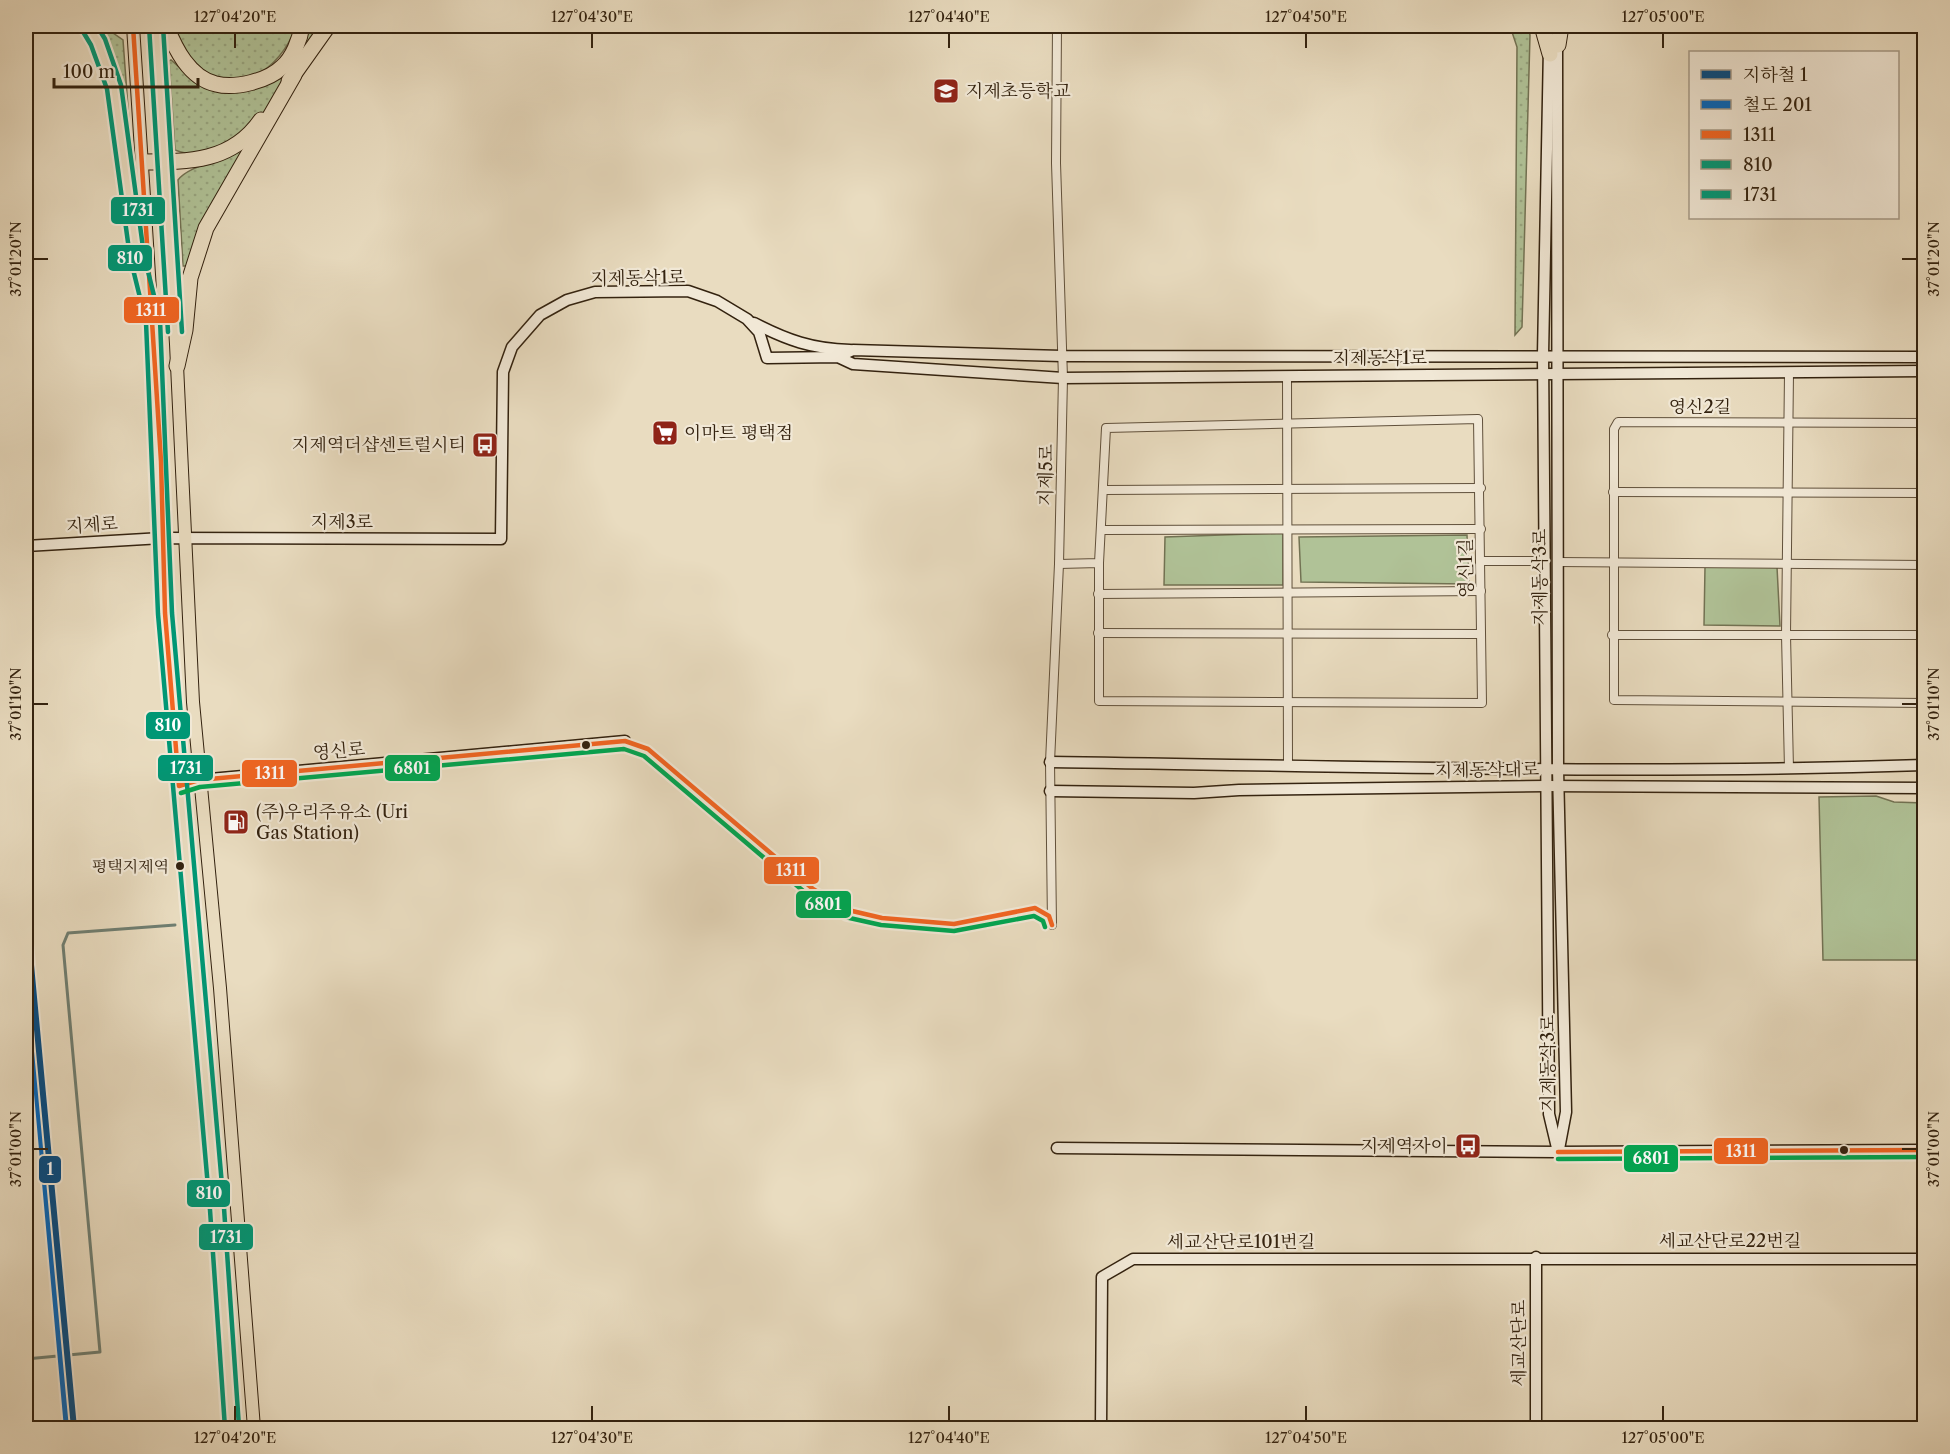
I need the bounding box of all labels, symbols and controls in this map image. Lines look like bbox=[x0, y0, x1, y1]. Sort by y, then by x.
text: 127°04'20"E bbox=[194, 7, 276, 26]
text: 127°04'30"E bbox=[551, 7, 633, 26]
text: 127°04'40"E bbox=[908, 7, 990, 26]
text: 127°04'50"E bbox=[1265, 7, 1347, 26]
text: 127°05'00"E bbox=[1621, 7, 1705, 26]
scale bar bbox=[54, 51, 198, 89]
legend bbox=[1689, 51, 1899, 219]
text: 100 m bbox=[63, 61, 115, 83]
text: 지하철 1 bbox=[1743, 64, 1808, 86]
school or university icon: 지제초등학교 bbox=[931, 76, 961, 106]
place label: 지제초등학교 bbox=[966, 80, 1071, 102]
text: 철도 201 bbox=[1743, 94, 1812, 116]
text: 1311 bbox=[1743, 124, 1776, 146]
text: 810 bbox=[1743, 154, 1773, 176]
text: 1731 bbox=[1743, 184, 1777, 206]
line badge: 1731 bbox=[110, 196, 166, 225]
text: 1731 bbox=[122, 200, 155, 220]
text: 37°01'20"N bbox=[6, 221, 25, 297]
text: 37°01'20"N bbox=[1924, 221, 1943, 297]
line badge: 810 bbox=[107, 244, 153, 272]
text: 810 bbox=[116, 248, 144, 268]
street label: 지제동삭1로 bbox=[591, 266, 685, 290]
line badge: 1311 bbox=[123, 296, 180, 324]
text: 1311 bbox=[136, 300, 167, 320]
street label: 지제동삭1로 bbox=[1333, 347, 1427, 369]
street label: 영신2길 bbox=[1669, 396, 1731, 418]
supermarket icon: 이마트 평택점 bbox=[650, 418, 680, 448]
place label: 이마트 평택점 bbox=[684, 422, 793, 444]
bus stop icon: 지제역더샵센트럴시티 bbox=[470, 430, 500, 460]
place label: 지제역더샵센트럴시티 bbox=[292, 434, 466, 456]
street label: 지제5로 bbox=[1034, 444, 1058, 506]
street label: 지제3로 bbox=[311, 511, 373, 533]
street label: 지제로 bbox=[65, 512, 119, 538]
street label: 지제동삭3로 bbox=[1529, 529, 1551, 625]
street label: 영신1길 bbox=[1454, 538, 1478, 598]
text: 37°01'10"N bbox=[6, 667, 25, 741]
text: 37°01'10"N bbox=[1924, 667, 1943, 741]
line badge: 810 bbox=[145, 711, 191, 740]
text: 810 bbox=[154, 715, 182, 735]
street label: 영신로 bbox=[312, 738, 366, 764]
unlabelled marker bbox=[580, 739, 592, 751]
line badge: 1731 bbox=[157, 754, 214, 782]
line badge: 6801 bbox=[384, 754, 441, 782]
text: 1731 bbox=[170, 758, 203, 778]
text: 6801 bbox=[394, 758, 431, 778]
street label: 지제동삭대로 bbox=[1435, 758, 1539, 782]
line badge: 1311 bbox=[241, 759, 298, 788]
text: 1311 bbox=[255, 763, 286, 783]
place label: (주)우리주유소 (Uri Gas Station) bbox=[256, 801, 409, 844]
fuel station icon: (주)우리주유소 (Uri Gas Station) bbox=[221, 807, 251, 837]
place label: 평택지제역 bbox=[92, 856, 169, 876]
line badge: 1311 bbox=[763, 856, 820, 885]
marker: 평택지제역 bbox=[174, 860, 186, 872]
text: 1311 bbox=[776, 860, 807, 880]
line badge: 6801 bbox=[795, 890, 852, 919]
text: 6801 bbox=[805, 894, 842, 914]
street label: 지제동삭3로 bbox=[1537, 1015, 1559, 1111]
text: 37°01'00"N bbox=[6, 1111, 25, 1187]
text: 37°01'00"N bbox=[1924, 1111, 1943, 1187]
bus stop icon: 지제역자이 bbox=[1453, 1131, 1483, 1161]
place label: 지제역자이 bbox=[1361, 1135, 1448, 1157]
line badge: 1311 bbox=[1713, 1137, 1769, 1165]
text: 1311 bbox=[1726, 1141, 1757, 1161]
line badge: 6801 bbox=[1623, 1144, 1679, 1173]
unlabelled marker bbox=[1838, 1144, 1850, 1156]
text: 6801 bbox=[1633, 1148, 1670, 1168]
line badge: 1 bbox=[38, 1155, 62, 1184]
text: 1 bbox=[46, 1159, 54, 1179]
line badge: 810 bbox=[186, 1179, 231, 1208]
text: 810 bbox=[195, 1183, 223, 1203]
line badge: 1731 bbox=[198, 1223, 254, 1251]
text: 1731 bbox=[210, 1227, 243, 1247]
street label: 세교산단로22번길 bbox=[1659, 1230, 1801, 1252]
street label: 세교산단로101번길 bbox=[1167, 1231, 1315, 1253]
street label: 세교산단로 bbox=[1508, 1300, 1530, 1386]
text: 127°04'20"E bbox=[194, 1428, 276, 1447]
text: 127°04'30"E bbox=[551, 1428, 633, 1447]
text: 127°04'40"E bbox=[908, 1428, 990, 1447]
text: 127°04'50"E bbox=[1265, 1428, 1347, 1447]
text: 127°05'00"E bbox=[1621, 1428, 1705, 1447]

